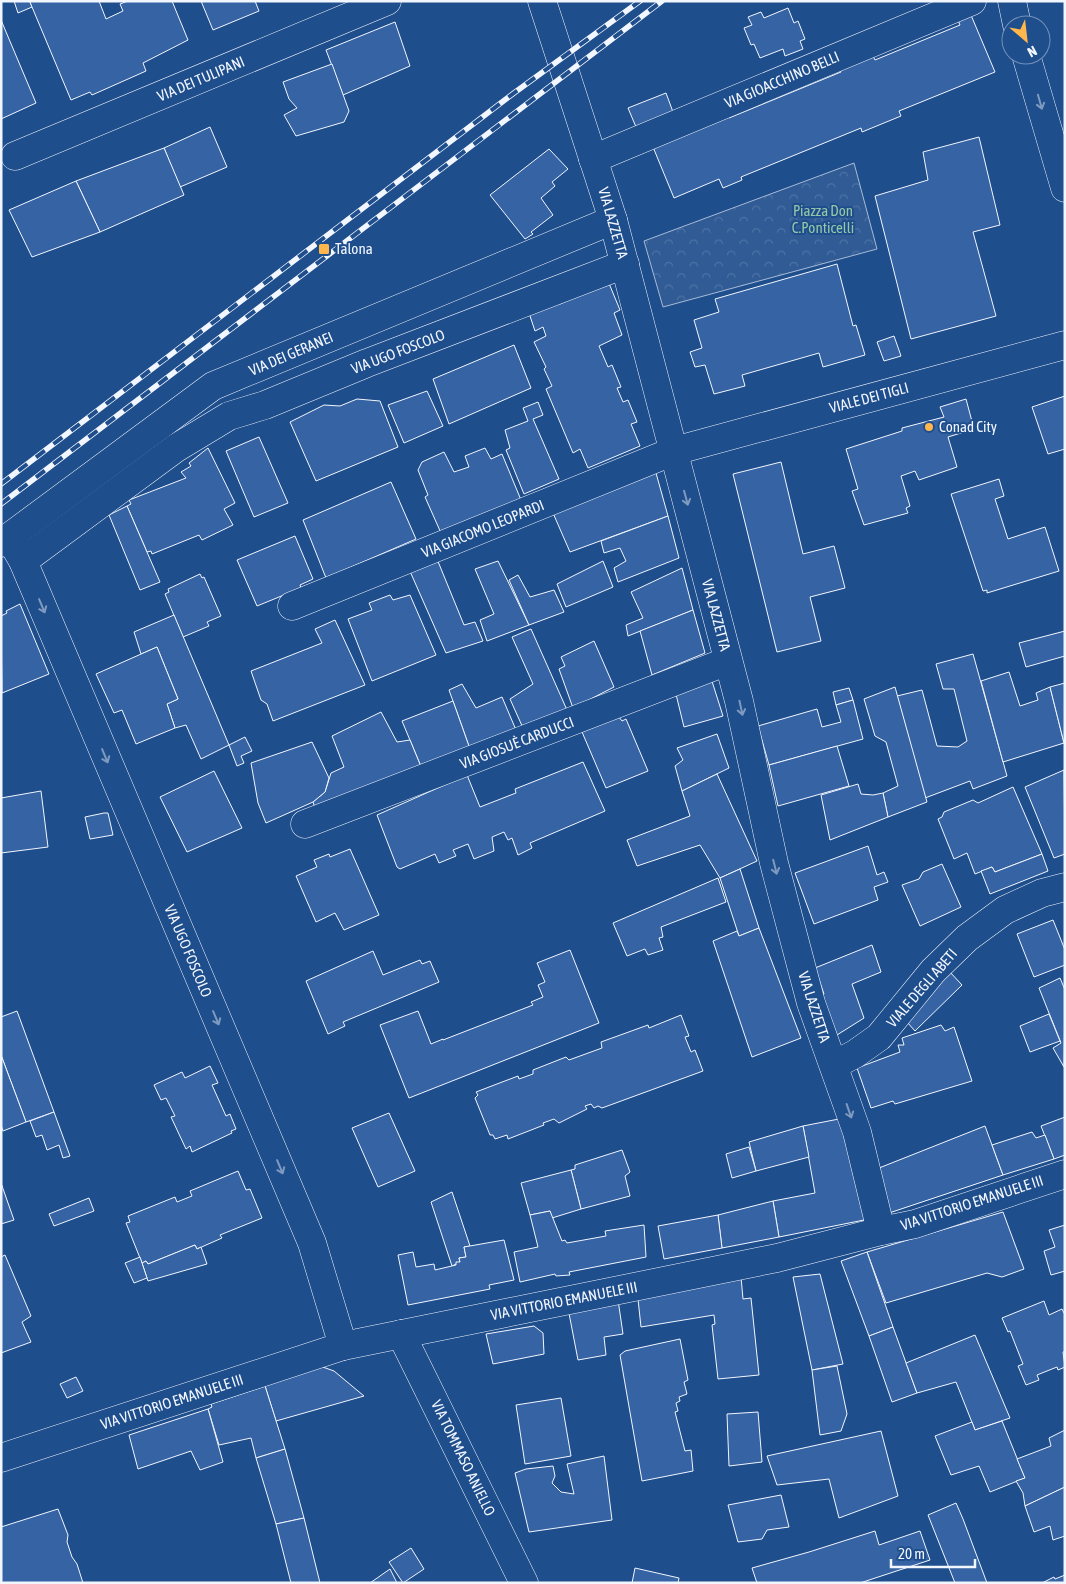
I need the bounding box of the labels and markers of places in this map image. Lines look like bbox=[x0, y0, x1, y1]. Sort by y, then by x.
place label: Talona bbox=[335, 240, 373, 257]
marker: Talona bbox=[317, 242, 331, 256]
place label: Conad City bbox=[939, 418, 997, 435]
marker: Conad City bbox=[923, 421, 935, 433]

